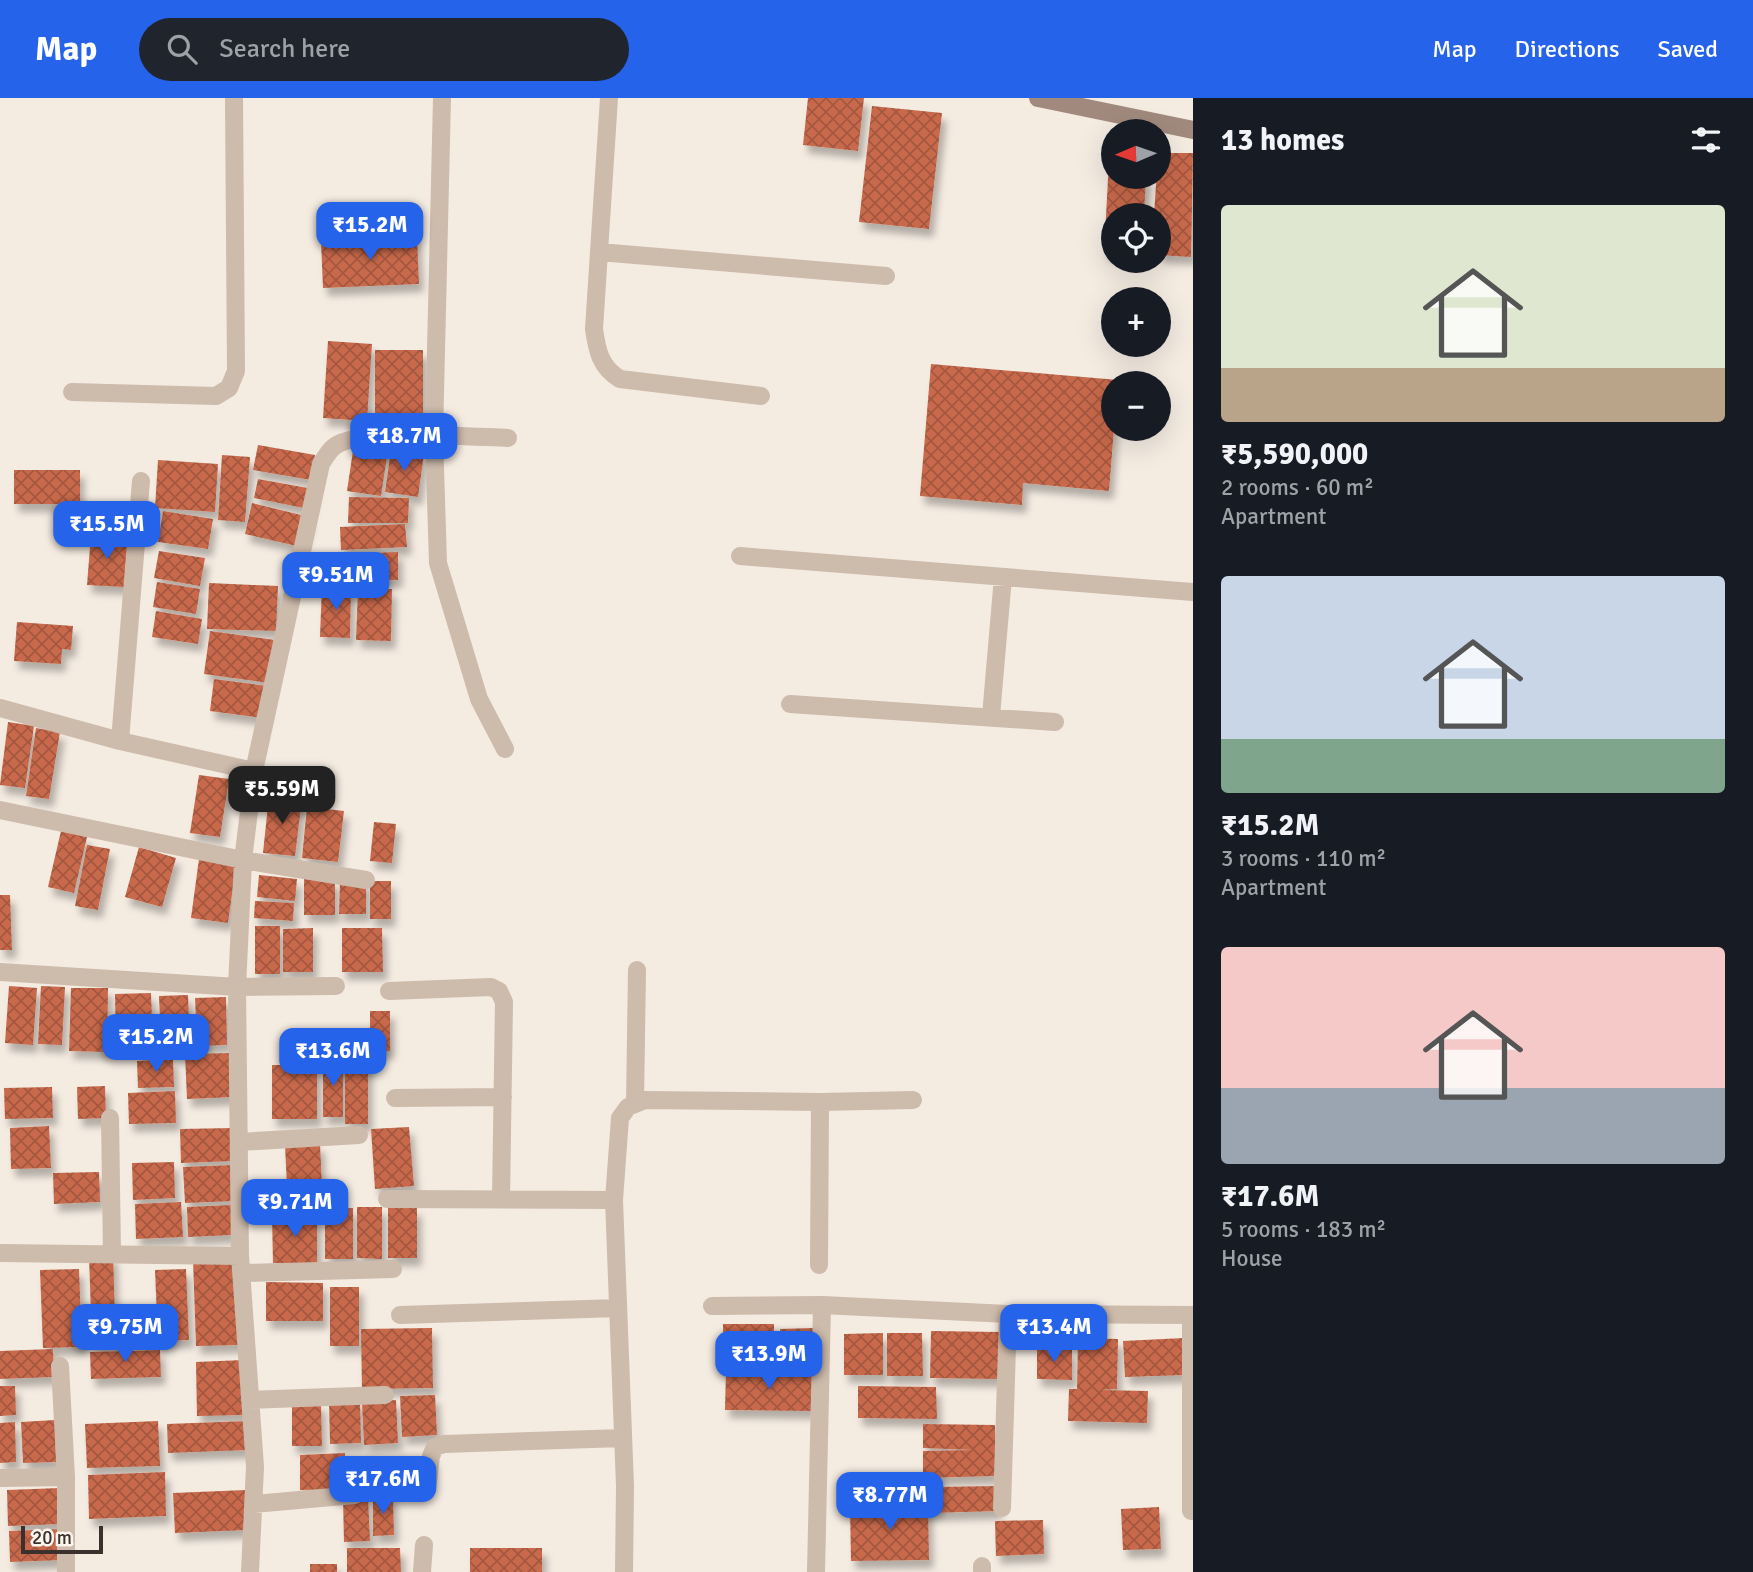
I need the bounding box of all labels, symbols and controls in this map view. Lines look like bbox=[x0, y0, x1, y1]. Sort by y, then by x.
search box bbox=[139, 18, 629, 81]
text: Map bbox=[35, 29, 97, 70]
icon: search bbox=[163, 30, 201, 68]
text: Search here bbox=[219, 33, 350, 65]
text: Map bbox=[1432, 34, 1477, 64]
text: Directions bbox=[1515, 34, 1620, 64]
text: Saved bbox=[1658, 34, 1718, 64]
north arrow bbox=[1101, 119, 1171, 189]
map controls bbox=[1101, 119, 1171, 441]
icon: filters bbox=[1687, 121, 1725, 159]
text: 13 homes bbox=[1221, 122, 1344, 159]
pin: ₹15.2M bbox=[313, 202, 427, 262]
button: locate bbox=[1101, 203, 1171, 273]
text: ₹15.2M bbox=[332, 210, 408, 239]
icon: home bbox=[1410, 250, 1536, 376]
button: + bbox=[1101, 287, 1171, 357]
button: − bbox=[1101, 371, 1171, 441]
pin: ₹18.7M bbox=[347, 414, 461, 473]
text: ₹18.7M bbox=[366, 421, 442, 450]
text: ₹5,590,000 bbox=[1221, 436, 1368, 473]
text: 2 rooms · 60 m² bbox=[1221, 473, 1374, 502]
pin: ₹15.5M bbox=[50, 502, 164, 561]
text: Apartment bbox=[1221, 502, 1326, 531]
text: ₹15.5M bbox=[69, 509, 145, 538]
pin: ₹9.51M bbox=[279, 552, 393, 612]
text: ₹9.51M bbox=[298, 560, 374, 589]
icon: home bbox=[1410, 621, 1536, 747]
pin: ₹5.59M bbox=[225, 766, 339, 826]
text: ₹5.59M bbox=[244, 774, 320, 803]
text: ₹15.2M bbox=[1221, 807, 1319, 844]
text: 3 rooms · 110 m² bbox=[1221, 844, 1386, 873]
text: Apartment bbox=[1221, 873, 1326, 902]
icon: home bbox=[1410, 992, 1536, 1118]
pin: ₹15.2M bbox=[99, 1014, 213, 1074]
text: ₹15.2M bbox=[118, 1022, 194, 1051]
pin: ₹13.6M bbox=[276, 1028, 390, 1088]
text: ₹13.6M bbox=[295, 1036, 371, 1065]
text: ₹17.6M bbox=[1221, 1178, 1319, 1215]
pin: ₹9.71M bbox=[238, 1180, 352, 1239]
text: ₹9.71M bbox=[257, 1187, 333, 1216]
text: 5 rooms · 183 m² bbox=[1221, 1215, 1386, 1244]
text: House bbox=[1221, 1244, 1283, 1273]
pin: ₹9.75M bbox=[68, 1304, 182, 1364]
pin: ₹13.4M bbox=[997, 1304, 1111, 1364]
text: ₹9.75M bbox=[87, 1312, 163, 1341]
text: ₹13.4M bbox=[1016, 1312, 1092, 1341]
pin: ₹13.9M bbox=[712, 1332, 826, 1391]
text: ₹13.9M bbox=[731, 1339, 807, 1368]
pin: ₹17.6M bbox=[326, 1456, 440, 1516]
text: ₹17.6M bbox=[345, 1464, 421, 1493]
pin: ₹8.77M bbox=[833, 1472, 947, 1532]
text: ₹8.77M bbox=[852, 1480, 928, 1509]
scale bar bbox=[21, 1523, 103, 1555]
text: 20 m bbox=[32, 1526, 72, 1550]

